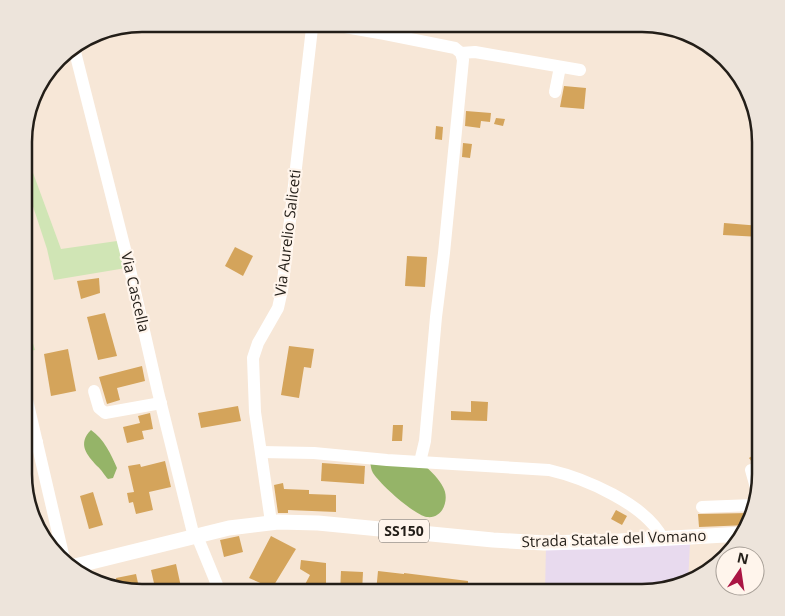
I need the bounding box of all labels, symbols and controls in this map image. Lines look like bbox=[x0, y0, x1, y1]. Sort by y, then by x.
street label: Via Aurelio Saliceti bbox=[269, 168, 305, 297]
street label: Via Cascella bbox=[117, 250, 155, 334]
road number: SS150 bbox=[379, 520, 429, 542]
street label: Strada Statale del Vomano bbox=[521, 525, 707, 551]
north arrow bbox=[715, 546, 765, 596]
text: N bbox=[735, 547, 751, 568]

